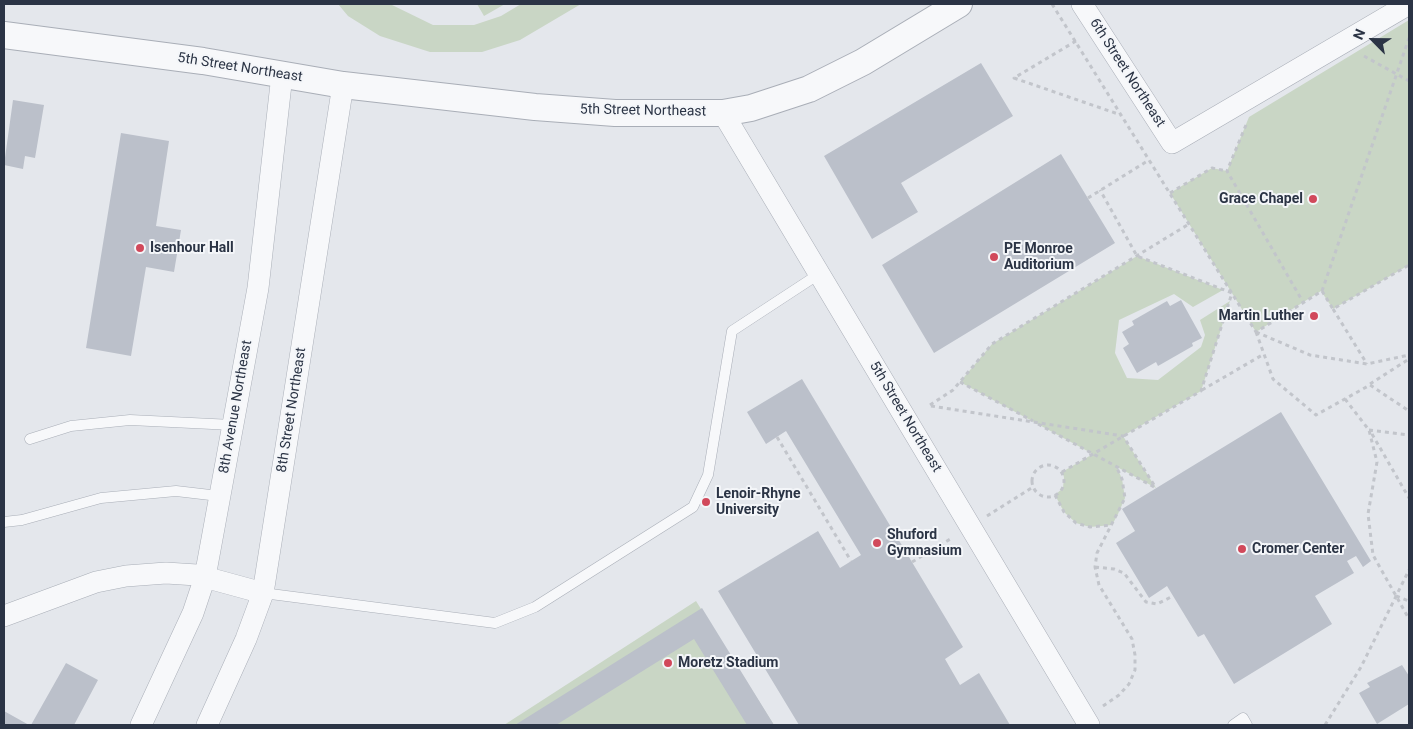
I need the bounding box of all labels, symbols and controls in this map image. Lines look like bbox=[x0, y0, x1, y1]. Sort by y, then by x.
street label: 6th Street Northeast bbox=[1086, 15, 1168, 131]
north arrow bbox=[1348, 15, 1398, 65]
text: N bbox=[1350, 26, 1368, 42]
street label: 5th Street Northeast bbox=[176, 50, 304, 86]
street label: 5th Street Northeast bbox=[580, 101, 706, 121]
place label: Grace Chapel bbox=[1219, 191, 1303, 207]
marker: Grace Chapel bbox=[1307, 193, 1319, 205]
place label: Isenhour Hall bbox=[150, 240, 234, 256]
place label: PE Monroe Auditorium bbox=[1004, 241, 1074, 274]
marker: Isenhour Hall bbox=[134, 242, 146, 254]
marker: PE Monroe Auditorium bbox=[988, 251, 1000, 263]
place label: Martin Luther bbox=[1218, 308, 1304, 324]
marker: Martin Luther bbox=[1308, 310, 1320, 322]
street label: 8th Avenue Northeast bbox=[216, 339, 256, 475]
street label: 8th Street Northeast bbox=[274, 346, 310, 474]
street label: 5th Street Northeast bbox=[865, 359, 945, 475]
place label: Lenoir-Rhyne University bbox=[716, 486, 800, 518]
marker: Lenoir-Rhyne University bbox=[700, 496, 712, 508]
place label: Shuford Gymnasium bbox=[887, 527, 962, 560]
marker: Shuford Gymnasium bbox=[871, 537, 883, 549]
place label: Cromer Center bbox=[1252, 541, 1344, 557]
marker: Cromer Center bbox=[1236, 543, 1248, 555]
place label: Moretz Stadium bbox=[678, 655, 778, 671]
marker: Moretz Stadium bbox=[662, 657, 674, 669]

